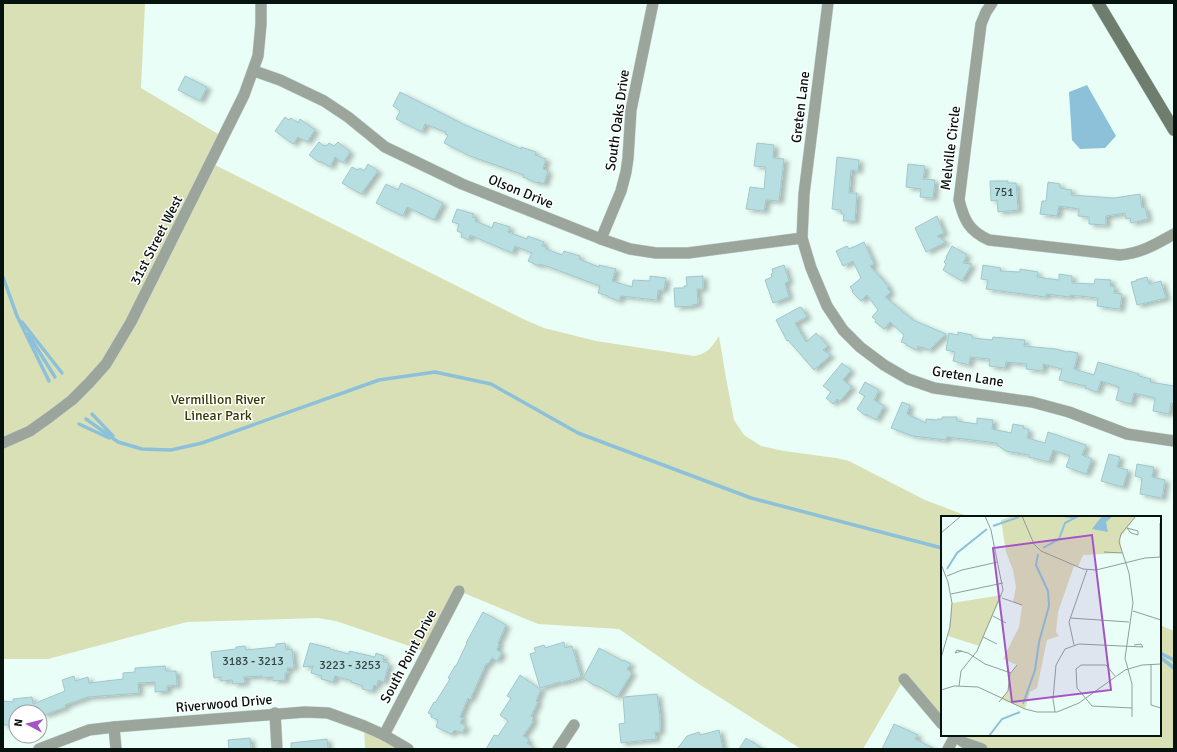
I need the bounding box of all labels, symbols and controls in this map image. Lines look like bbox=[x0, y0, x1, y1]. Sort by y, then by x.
street label: South Oaks Drive bbox=[602, 68, 633, 172]
street label: Greten Lane bbox=[788, 70, 813, 144]
street label: Melville Circle bbox=[937, 105, 964, 191]
street label: Olson Drive bbox=[486, 171, 556, 212]
house number: 751 bbox=[994, 185, 1014, 200]
street label: 31st Street West bbox=[127, 193, 186, 288]
street label: Greten Lane bbox=[931, 362, 1005, 391]
park label: Vermillion River Linear Park bbox=[171, 391, 266, 424]
inset map bbox=[941, 516, 1161, 736]
street label: South Point Drive bbox=[377, 606, 440, 706]
house number: 3183 - 3213 bbox=[222, 654, 284, 669]
house number: 3223 - 3253 bbox=[319, 658, 381, 673]
street label: Riverwood Drive bbox=[175, 691, 273, 716]
north arrow bbox=[8, 704, 48, 744]
text: N bbox=[12, 718, 25, 727]

